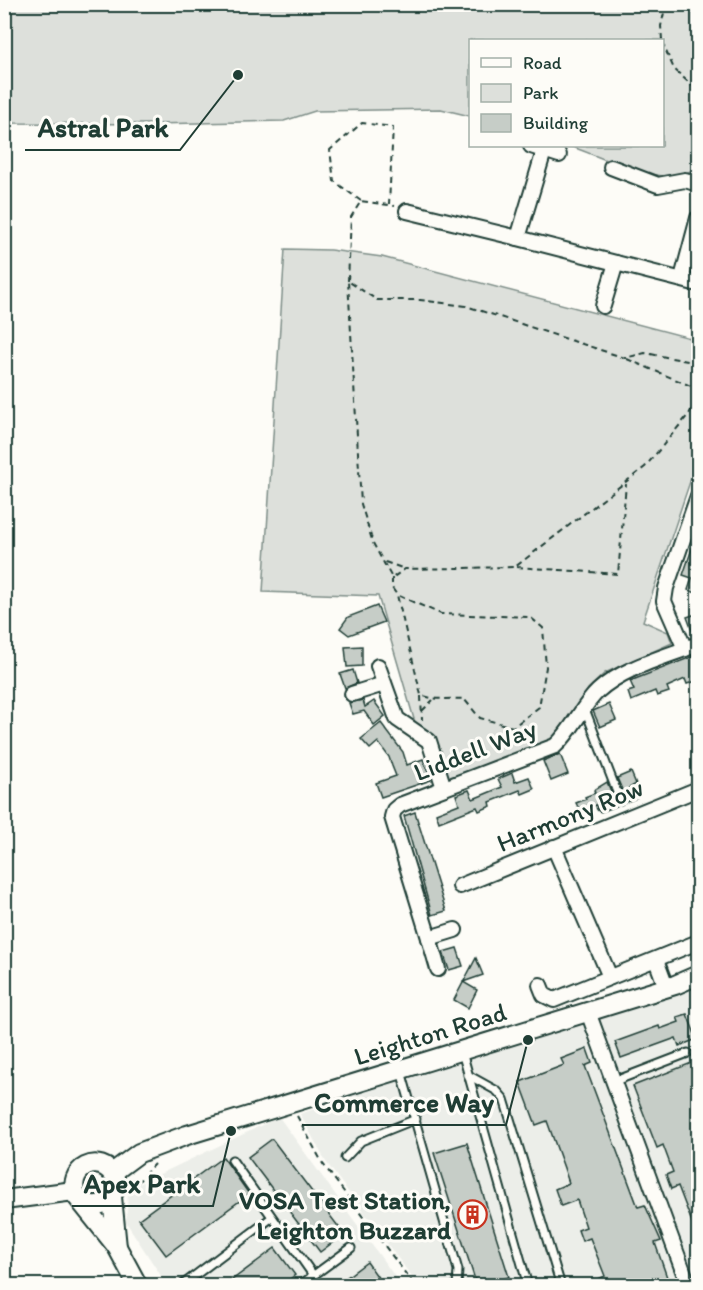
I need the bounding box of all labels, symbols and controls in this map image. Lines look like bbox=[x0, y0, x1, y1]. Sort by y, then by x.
legend bbox=[469, 39, 664, 147]
text: Road bbox=[523, 52, 562, 74]
text: Park bbox=[523, 82, 558, 104]
callout: Astral Park bbox=[25, 105, 180, 150]
text: Astral Park bbox=[37, 111, 169, 144]
text: Building bbox=[523, 112, 589, 134]
street label: Liddell Way bbox=[409, 712, 541, 788]
street label: Harmony Row bbox=[492, 771, 648, 859]
street label: Leighton Road bbox=[350, 996, 510, 1072]
callout: Commerce Way bbox=[302, 1080, 506, 1125]
text: Commerce Way bbox=[314, 1086, 494, 1119]
callout: Apex Park bbox=[72, 1161, 213, 1206]
text: Apex Park bbox=[83, 1167, 201, 1200]
place label: VOSA Test Station, Leighton Buzzard bbox=[239, 1184, 452, 1246]
building icon: VOSA Test Station, Leighton Buzzard bbox=[456, 1199, 488, 1231]

